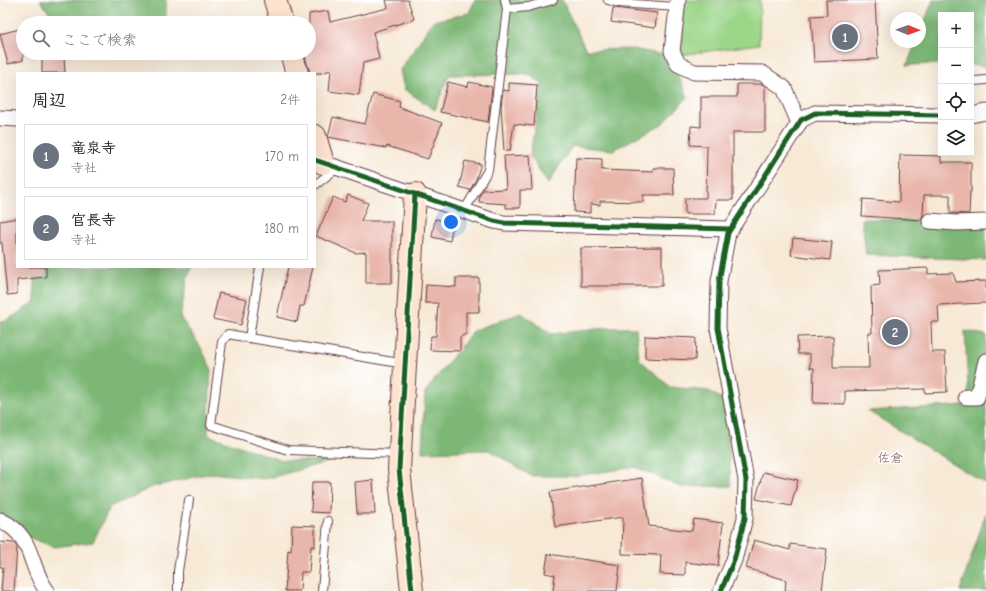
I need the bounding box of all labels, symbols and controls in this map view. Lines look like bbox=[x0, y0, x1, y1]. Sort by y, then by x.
north arrow bbox=[890, 12, 926, 48]
map controls bbox=[938, 12, 974, 156]
button: + bbox=[938, 12, 974, 48]
search box bbox=[16, 16, 316, 60]
pin: 1 bbox=[832, 22, 858, 52]
icon: search bbox=[30, 27, 52, 49]
text: ここで検索 bbox=[62, 31, 137, 49]
button: − bbox=[938, 48, 974, 84]
button: locate bbox=[938, 84, 974, 120]
text: 周辺 bbox=[32, 91, 66, 110]
text: 2件 bbox=[280, 92, 300, 107]
button: layers bbox=[938, 120, 974, 156]
text: 竜泉寺 bbox=[71, 139, 116, 157]
text: 1 bbox=[43, 149, 49, 164]
text: 170 m bbox=[265, 149, 299, 164]
text: 寺社 bbox=[71, 160, 97, 175]
text: 官長寺 bbox=[71, 211, 116, 229]
your location bbox=[441, 212, 461, 232]
text: 2 bbox=[43, 221, 49, 236]
text: 180 m bbox=[264, 221, 299, 236]
text: 寺社 bbox=[71, 232, 97, 247]
pin: 2 bbox=[882, 317, 908, 347]
district label: 佐倉 bbox=[877, 450, 903, 465]

